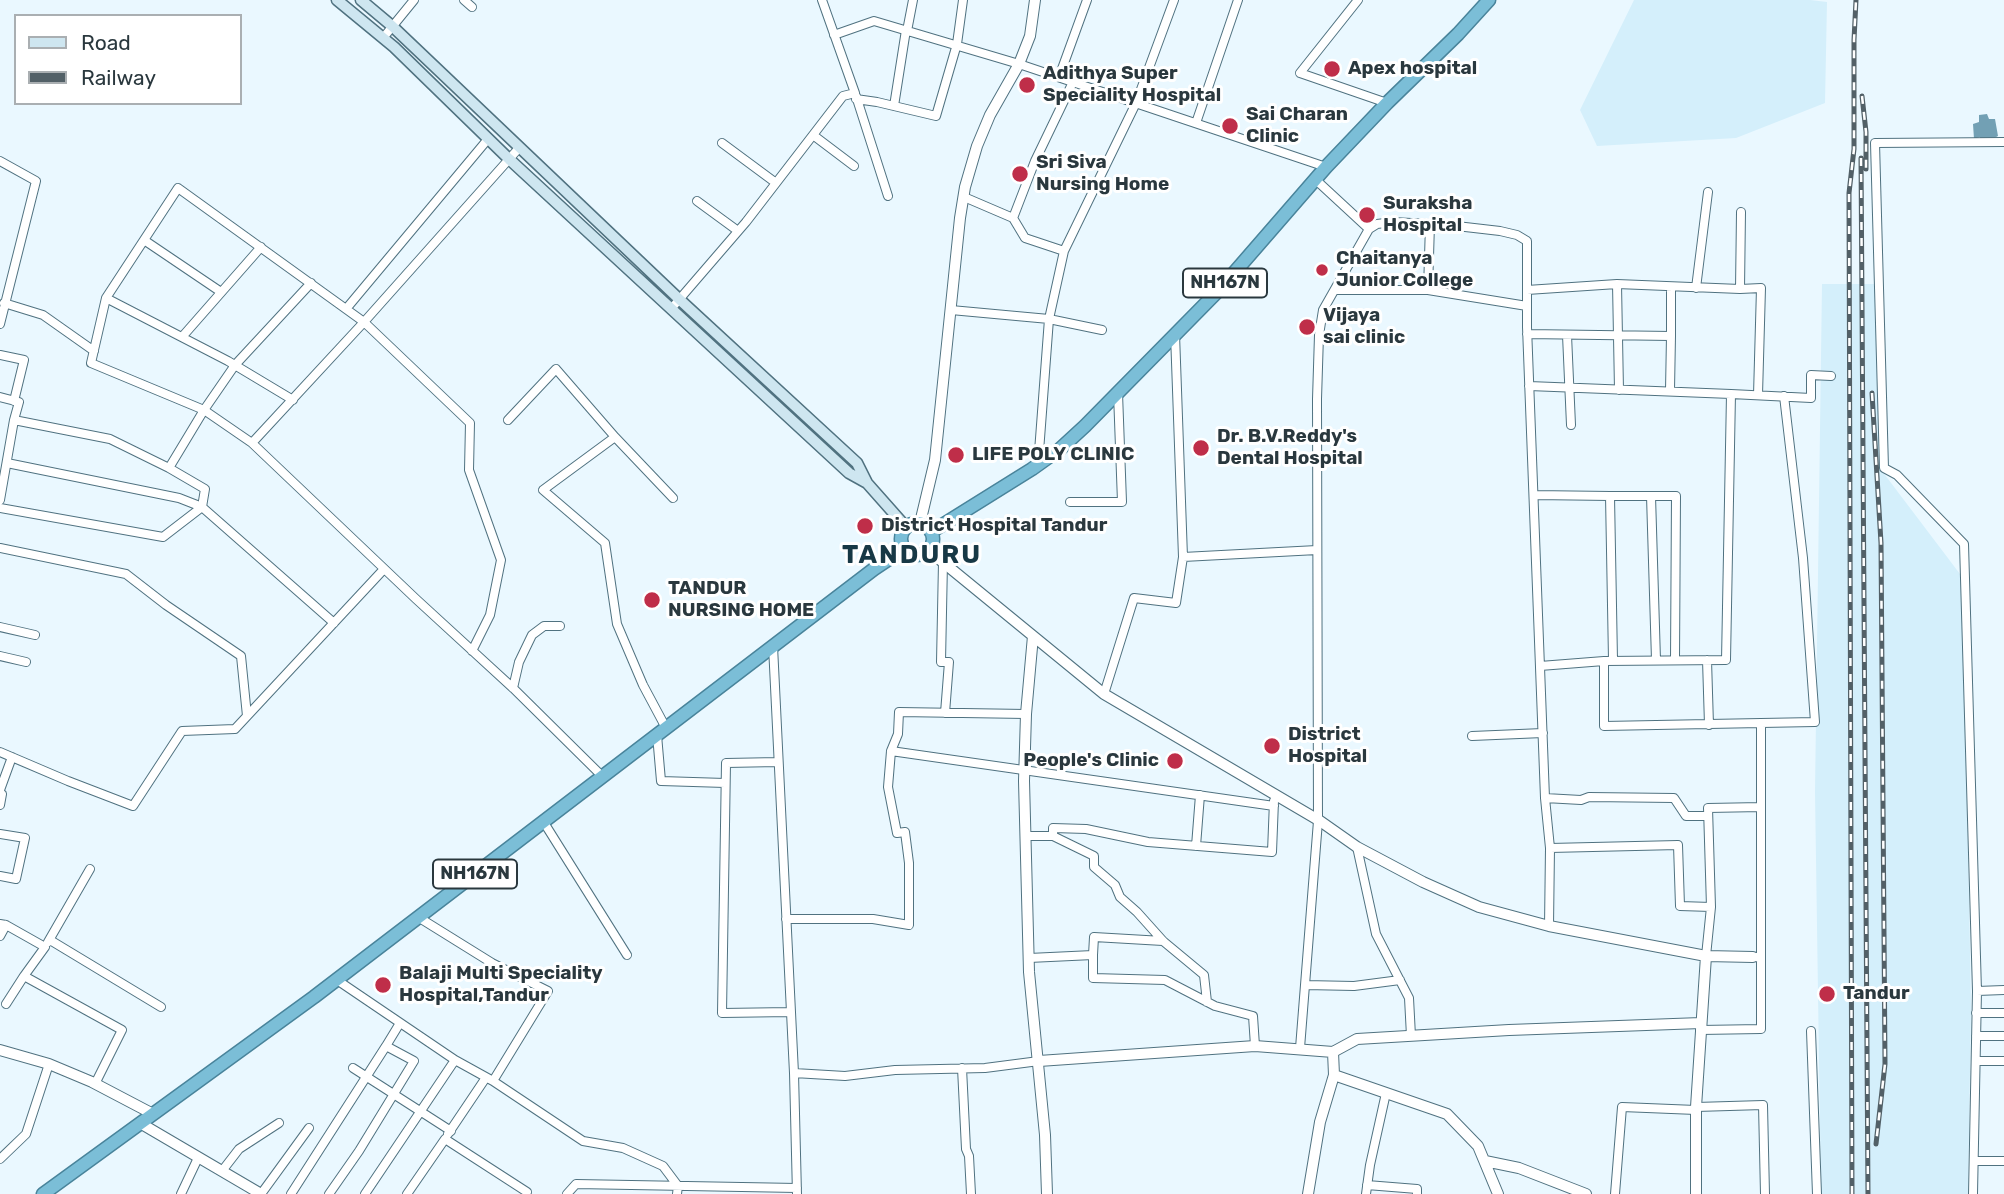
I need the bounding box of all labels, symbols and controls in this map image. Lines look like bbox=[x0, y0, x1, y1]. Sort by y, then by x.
legend bbox=[14, 14, 242, 105]
text: Road bbox=[81, 30, 131, 55]
place label: Apex hospital bbox=[1348, 58, 1477, 80]
marker: Apex hospital bbox=[1322, 59, 1342, 79]
place label: Adithya Super Speciality Hospital bbox=[1043, 63, 1221, 107]
text: Railway bbox=[81, 65, 156, 90]
marker: Adithya Super Speciality Hospital bbox=[1017, 75, 1037, 95]
place label: Sai Charan Clinic bbox=[1246, 104, 1348, 148]
marker: Sai Charan Clinic bbox=[1220, 116, 1240, 136]
place label: Sri Siva Nursing Home bbox=[1036, 152, 1169, 196]
marker: Sri Siva Nursing Home bbox=[1010, 164, 1030, 184]
place label: Suraksha Hospital bbox=[1383, 193, 1472, 237]
marker: Suraksha Hospital bbox=[1357, 205, 1377, 225]
place label: Chaitanya Junior College bbox=[1336, 248, 1473, 292]
marker: Chaitanya Junior College bbox=[1314, 262, 1330, 278]
road number: NH167N bbox=[1183, 268, 1267, 298]
place label: Vijaya sai clinic bbox=[1323, 305, 1405, 349]
marker: Vijaya sai clinic bbox=[1297, 317, 1317, 337]
place label: Dr. B.V.Reddy's Dental Hospital bbox=[1217, 426, 1363, 470]
marker: Dr. B.V.Reddy's Dental Hospital bbox=[1191, 438, 1211, 458]
place label: LIFE POLY CLINIC bbox=[972, 444, 1134, 466]
marker: LIFE POLY CLINIC bbox=[946, 445, 966, 465]
place label: District Hospital Tandur bbox=[881, 515, 1107, 537]
marker: District Hospital Tandur bbox=[855, 516, 875, 536]
district label: TANDURU bbox=[843, 539, 981, 571]
place label: TANDUR NURSING HOME bbox=[668, 578, 814, 622]
marker: TANDUR NURSING HOME bbox=[642, 590, 662, 610]
place label: District Hospital bbox=[1288, 724, 1367, 768]
marker: District Hospital bbox=[1262, 736, 1282, 756]
place label: People's Clinic bbox=[1023, 750, 1159, 772]
marker: People's Clinic bbox=[1165, 751, 1185, 771]
road number: NH167N bbox=[433, 860, 517, 888]
place label: Balaji Multi Speciality Hospital,Tandur bbox=[399, 963, 603, 1007]
marker: Balaji Multi Speciality Hospital,Tandur bbox=[373, 975, 393, 995]
place label: Tandur bbox=[1843, 983, 1910, 1005]
marker: Tandur bbox=[1817, 984, 1837, 1004]

